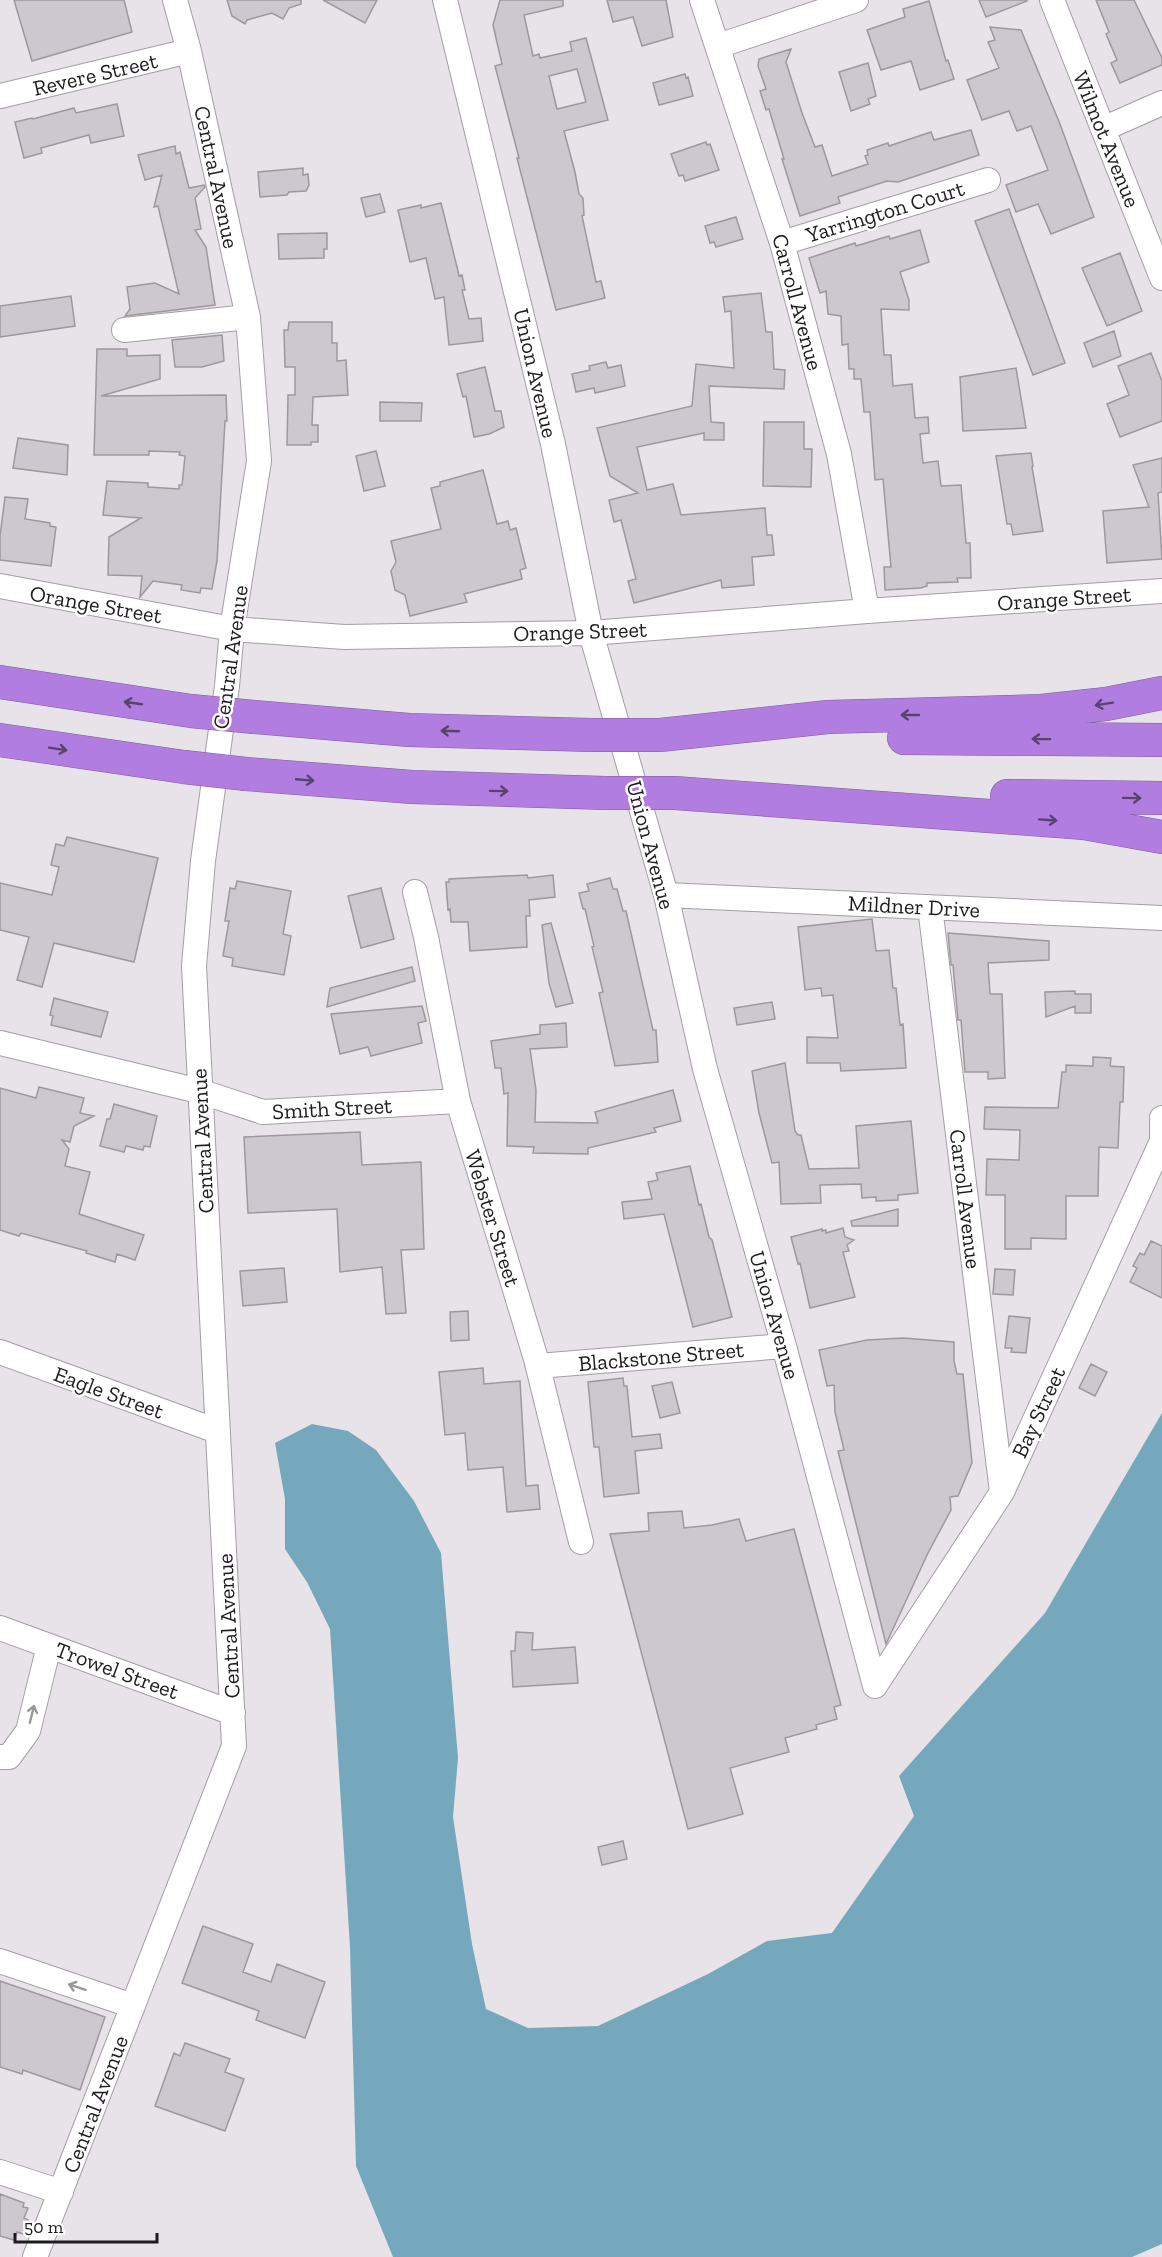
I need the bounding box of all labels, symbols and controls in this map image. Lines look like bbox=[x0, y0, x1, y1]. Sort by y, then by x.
street label: Revere Street bbox=[30, 47, 161, 102]
street label: Wilmot Avenue bbox=[1067, 67, 1146, 211]
street label: Central Avenue bbox=[188, 103, 245, 251]
street label: Yarrington Court bbox=[802, 174, 968, 249]
street label: Carroll Avenue bbox=[766, 231, 829, 373]
street label: Union Avenue bbox=[508, 306, 564, 440]
street label: Orange Street bbox=[28, 580, 165, 630]
street label: Orange Street bbox=[996, 580, 1133, 617]
street label: Central Avenue bbox=[207, 583, 254, 731]
street label: Orange Street bbox=[513, 616, 648, 647]
one-way arrow bbox=[124, 697, 144, 708]
one-way arrow bbox=[1095, 698, 1115, 709]
one-way arrow bbox=[900, 709, 920, 721]
one-way arrow bbox=[440, 726, 460, 737]
one-way arrow bbox=[1031, 733, 1051, 745]
one-way arrow bbox=[47, 744, 67, 755]
one-way arrow bbox=[294, 775, 314, 786]
street label: Union Avenue bbox=[620, 778, 681, 912]
one-way arrow bbox=[489, 785, 509, 797]
one-way arrow bbox=[1122, 792, 1142, 804]
one-way arrow bbox=[1037, 815, 1057, 826]
street label: Mildner Drive bbox=[847, 890, 981, 923]
street label: Central Avenue bbox=[185, 1068, 220, 1214]
street label: Smith Street bbox=[271, 1092, 394, 1125]
street label: Carroll Avenue bbox=[944, 1128, 987, 1270]
street label: Webster Street bbox=[459, 1146, 526, 1291]
street label: Union Avenue bbox=[743, 1248, 806, 1382]
street label: Blackstone Street bbox=[577, 1336, 746, 1377]
street label: Eagle Street bbox=[50, 1360, 168, 1425]
street label: Bay Street bbox=[1006, 1362, 1072, 1462]
street label: Central Avenue bbox=[211, 1553, 246, 1699]
street label: Trowel Street bbox=[51, 1636, 183, 1706]
one-way arrow bbox=[27, 1704, 38, 1723]
one-way arrow bbox=[68, 1981, 87, 1992]
street label: Central Avenue bbox=[57, 2032, 134, 2177]
scale bar bbox=[15, 2206, 158, 2244]
text: 50 m bbox=[24, 2216, 64, 2238]

